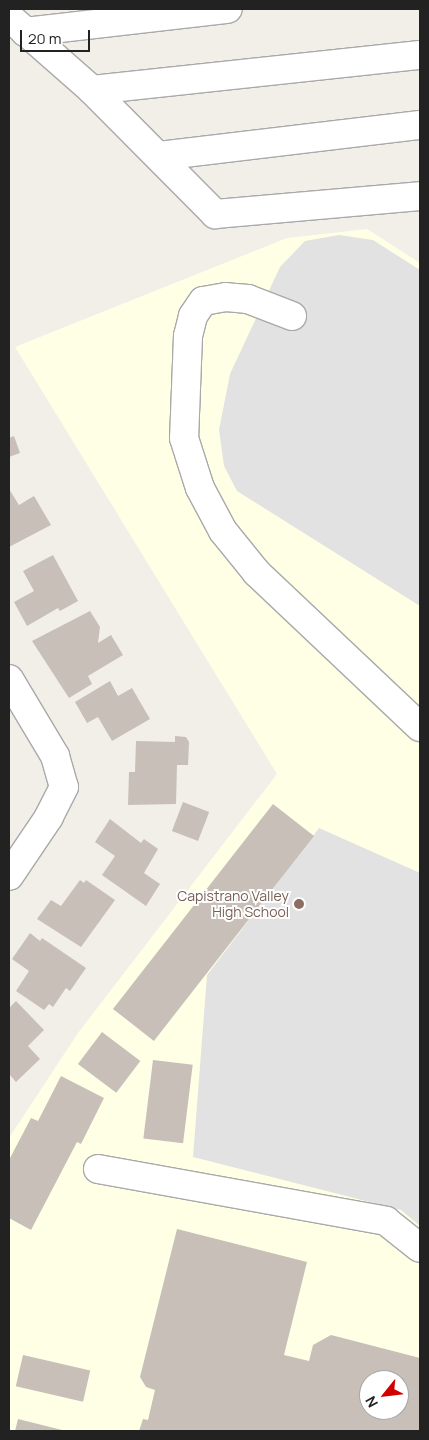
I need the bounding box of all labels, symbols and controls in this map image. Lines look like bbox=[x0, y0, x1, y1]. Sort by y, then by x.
scale bar bbox=[22, 20, 92, 52]
text: 20 m bbox=[28, 28, 61, 49]
place label: Capistrano Valley High School bbox=[177, 888, 289, 920]
marker: Capistrano Valley High School bbox=[293, 898, 305, 910]
north arrow bbox=[359, 1370, 409, 1420]
text: N bbox=[361, 1393, 382, 1411]

